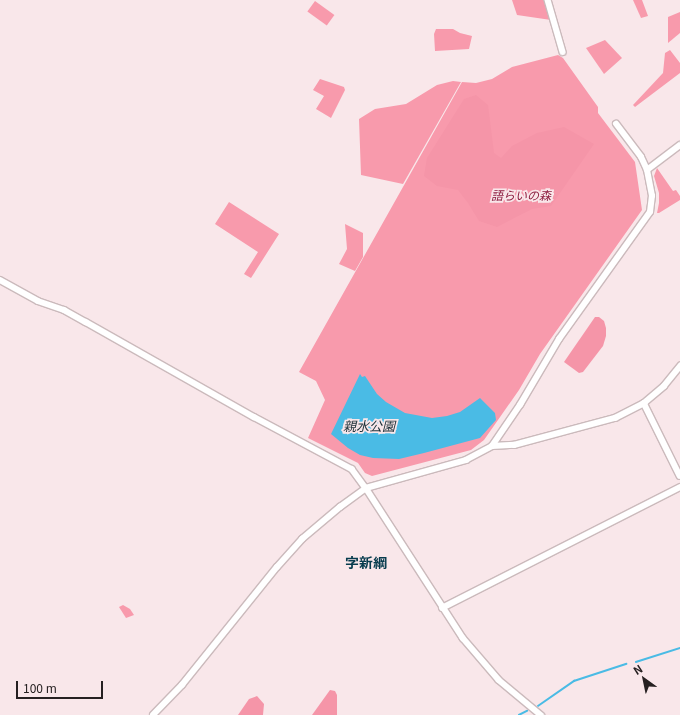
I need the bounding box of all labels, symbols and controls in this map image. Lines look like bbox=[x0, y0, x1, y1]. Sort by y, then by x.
park label: 語らいの森 bbox=[491, 188, 551, 202]
water label: 親水公園 bbox=[343, 418, 395, 434]
district label: 字新綱 bbox=[345, 554, 387, 570]
north arrow bbox=[624, 659, 664, 699]
text: N bbox=[630, 660, 645, 678]
scale bar bbox=[18, 673, 105, 699]
text: 100 m bbox=[23, 679, 57, 696]

